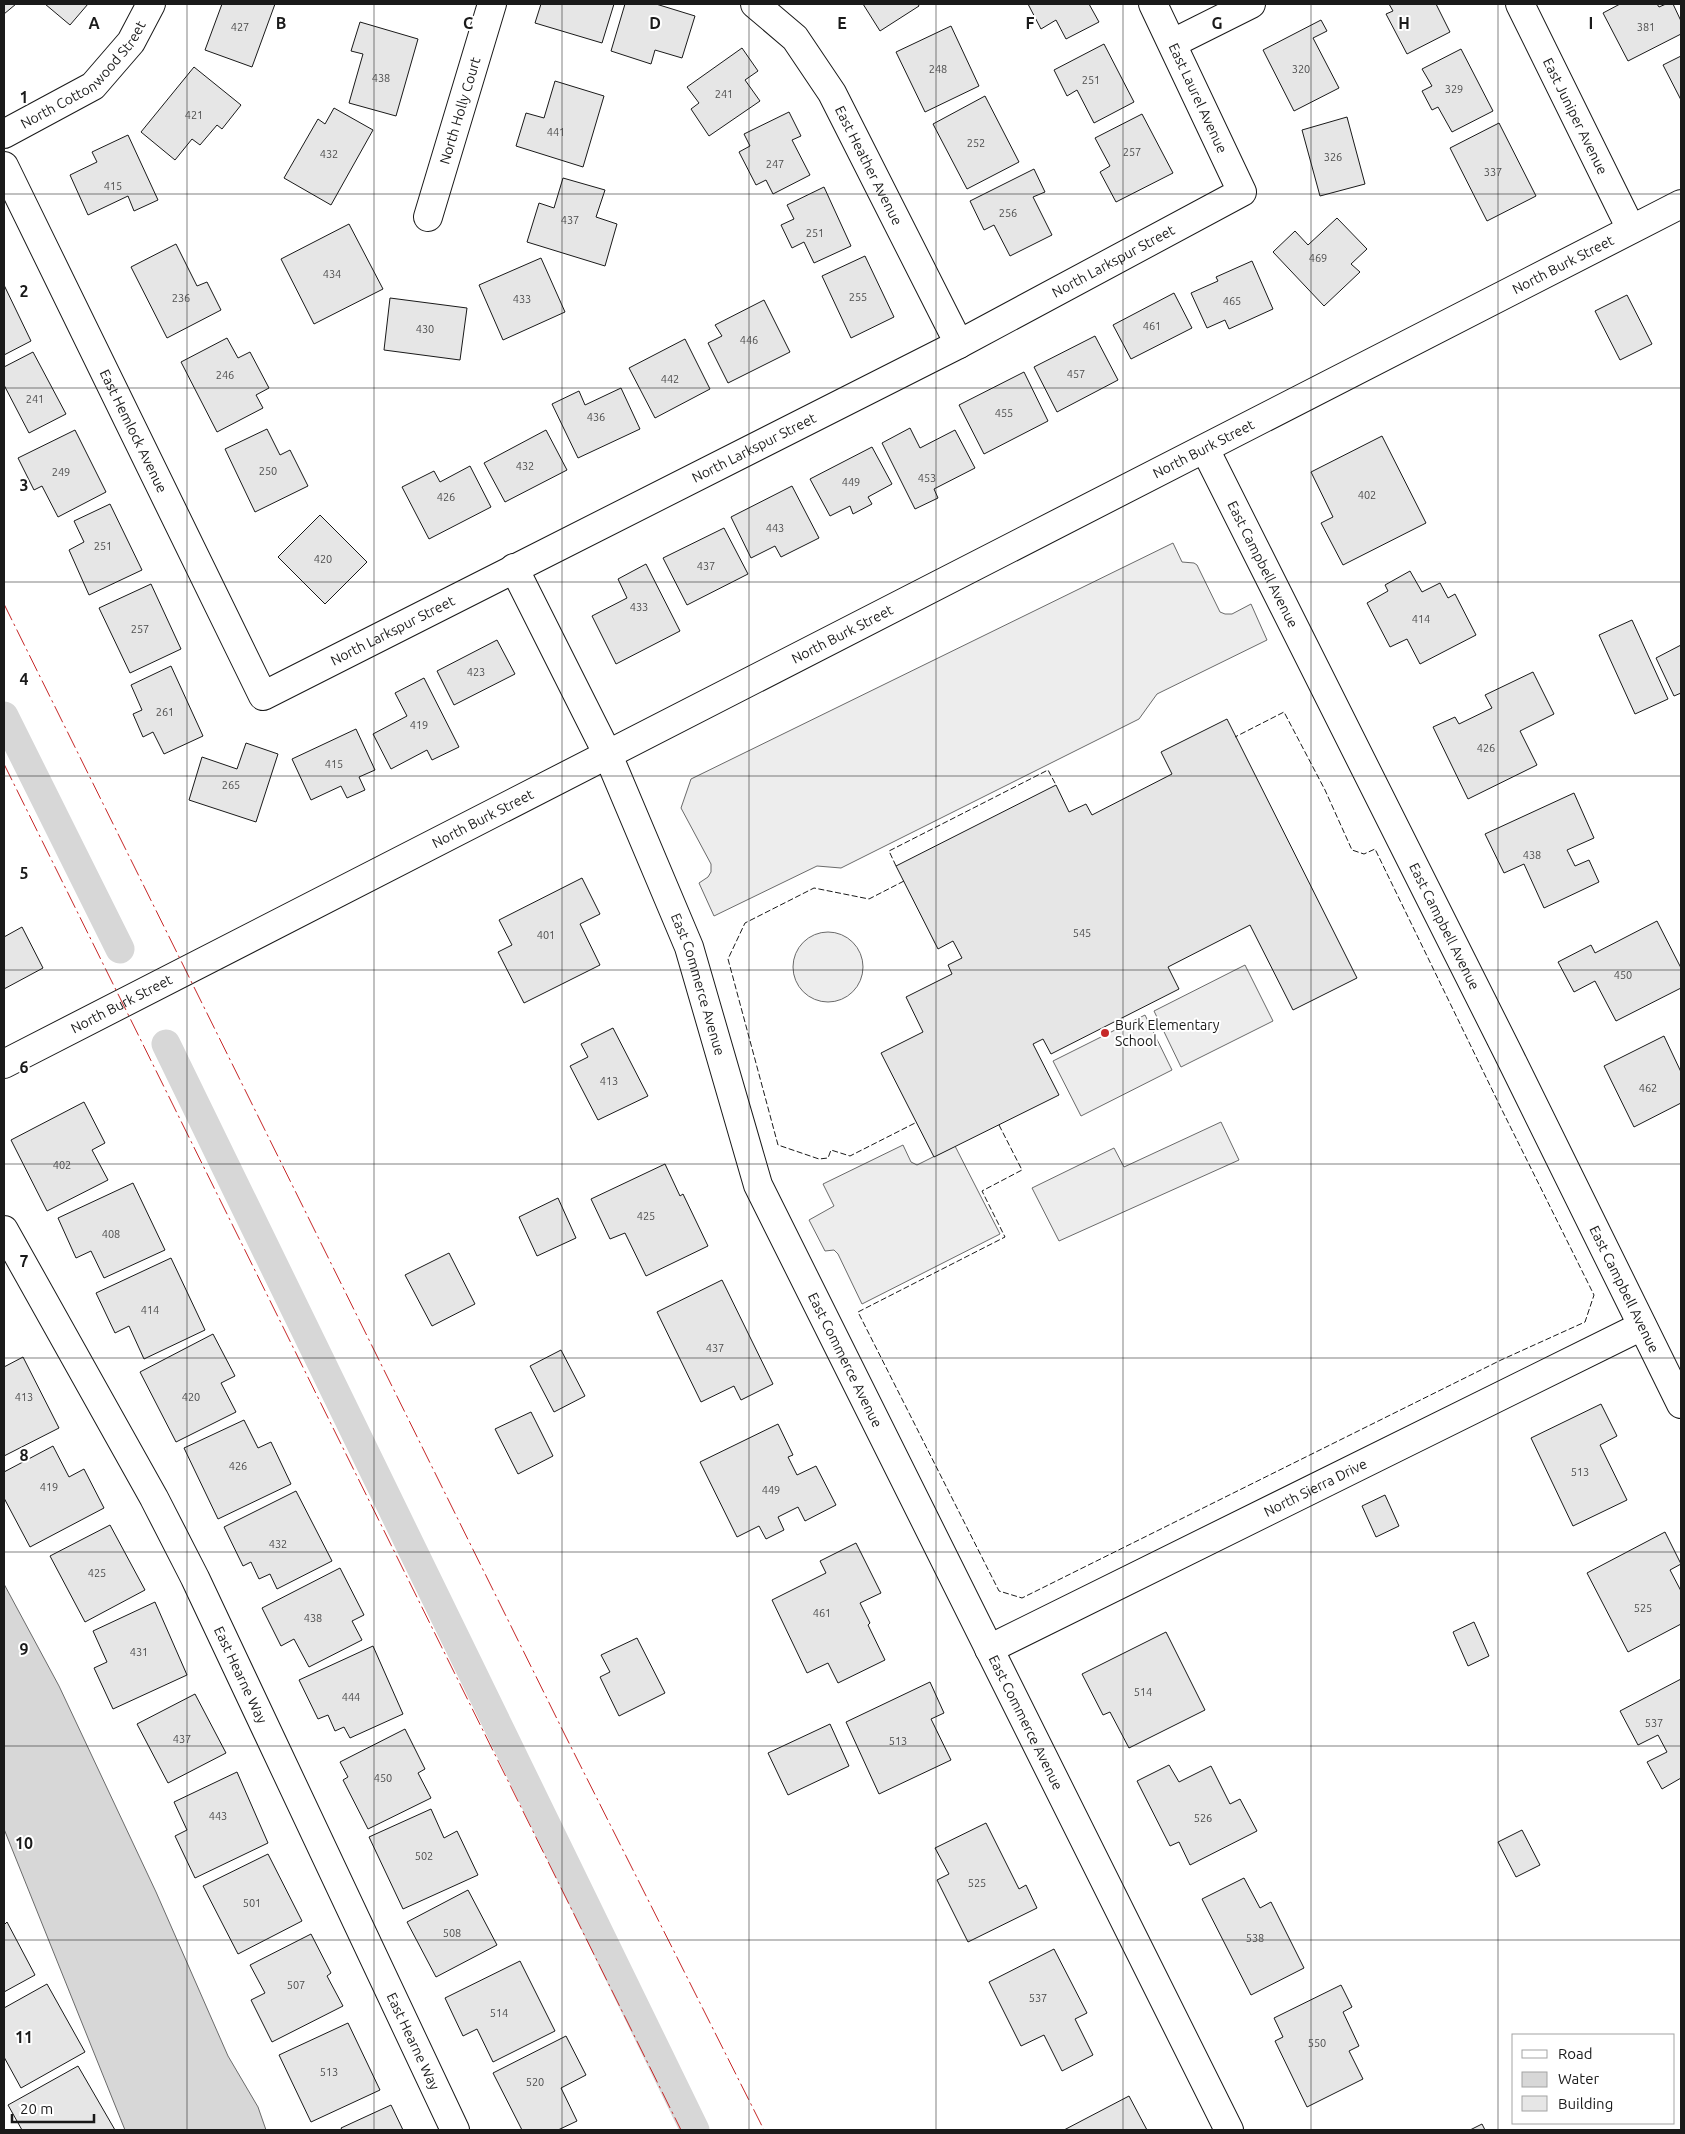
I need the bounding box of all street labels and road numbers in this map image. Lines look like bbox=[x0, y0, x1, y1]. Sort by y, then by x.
street label: North Cottonwood Street bbox=[18, 18, 149, 132]
street label: East Laurel Avenue bbox=[1166, 41, 1230, 155]
street label: North Holly Court bbox=[436, 55, 484, 166]
street label: East Juniper Avenue bbox=[1540, 55, 1611, 177]
street label: East Heather Avenue bbox=[832, 103, 905, 228]
street label: North Larkspur Street bbox=[1049, 221, 1178, 301]
street label: North Burk Street bbox=[1510, 232, 1617, 297]
street label: East Hemlock Avenue bbox=[97, 367, 170, 495]
street label: North Larkspur Street bbox=[689, 409, 819, 486]
street label: North Burk Street bbox=[1150, 416, 1257, 482]
street label: East Campbell Avenue bbox=[1224, 498, 1301, 630]
street label: North Larkspur Street bbox=[328, 592, 458, 669]
street label: North Burk Street bbox=[789, 601, 896, 667]
street label: North Burk Street bbox=[429, 786, 537, 851]
street label: East Campbell Avenue bbox=[1406, 860, 1483, 992]
street label: East Commerce Avenue bbox=[668, 911, 728, 1057]
street label: North Burk Street bbox=[68, 971, 175, 1036]
street label: East Campbell Avenue bbox=[1586, 1223, 1662, 1355]
street label: East Commerce Avenue bbox=[805, 1290, 885, 1430]
street label: North Sierra Drive bbox=[1261, 1455, 1369, 1520]
street label: East Hearne Way bbox=[211, 1624, 270, 1726]
street label: East Commerce Avenue bbox=[986, 1652, 1066, 1792]
street label: East Hearne Way bbox=[383, 1990, 443, 2093]

